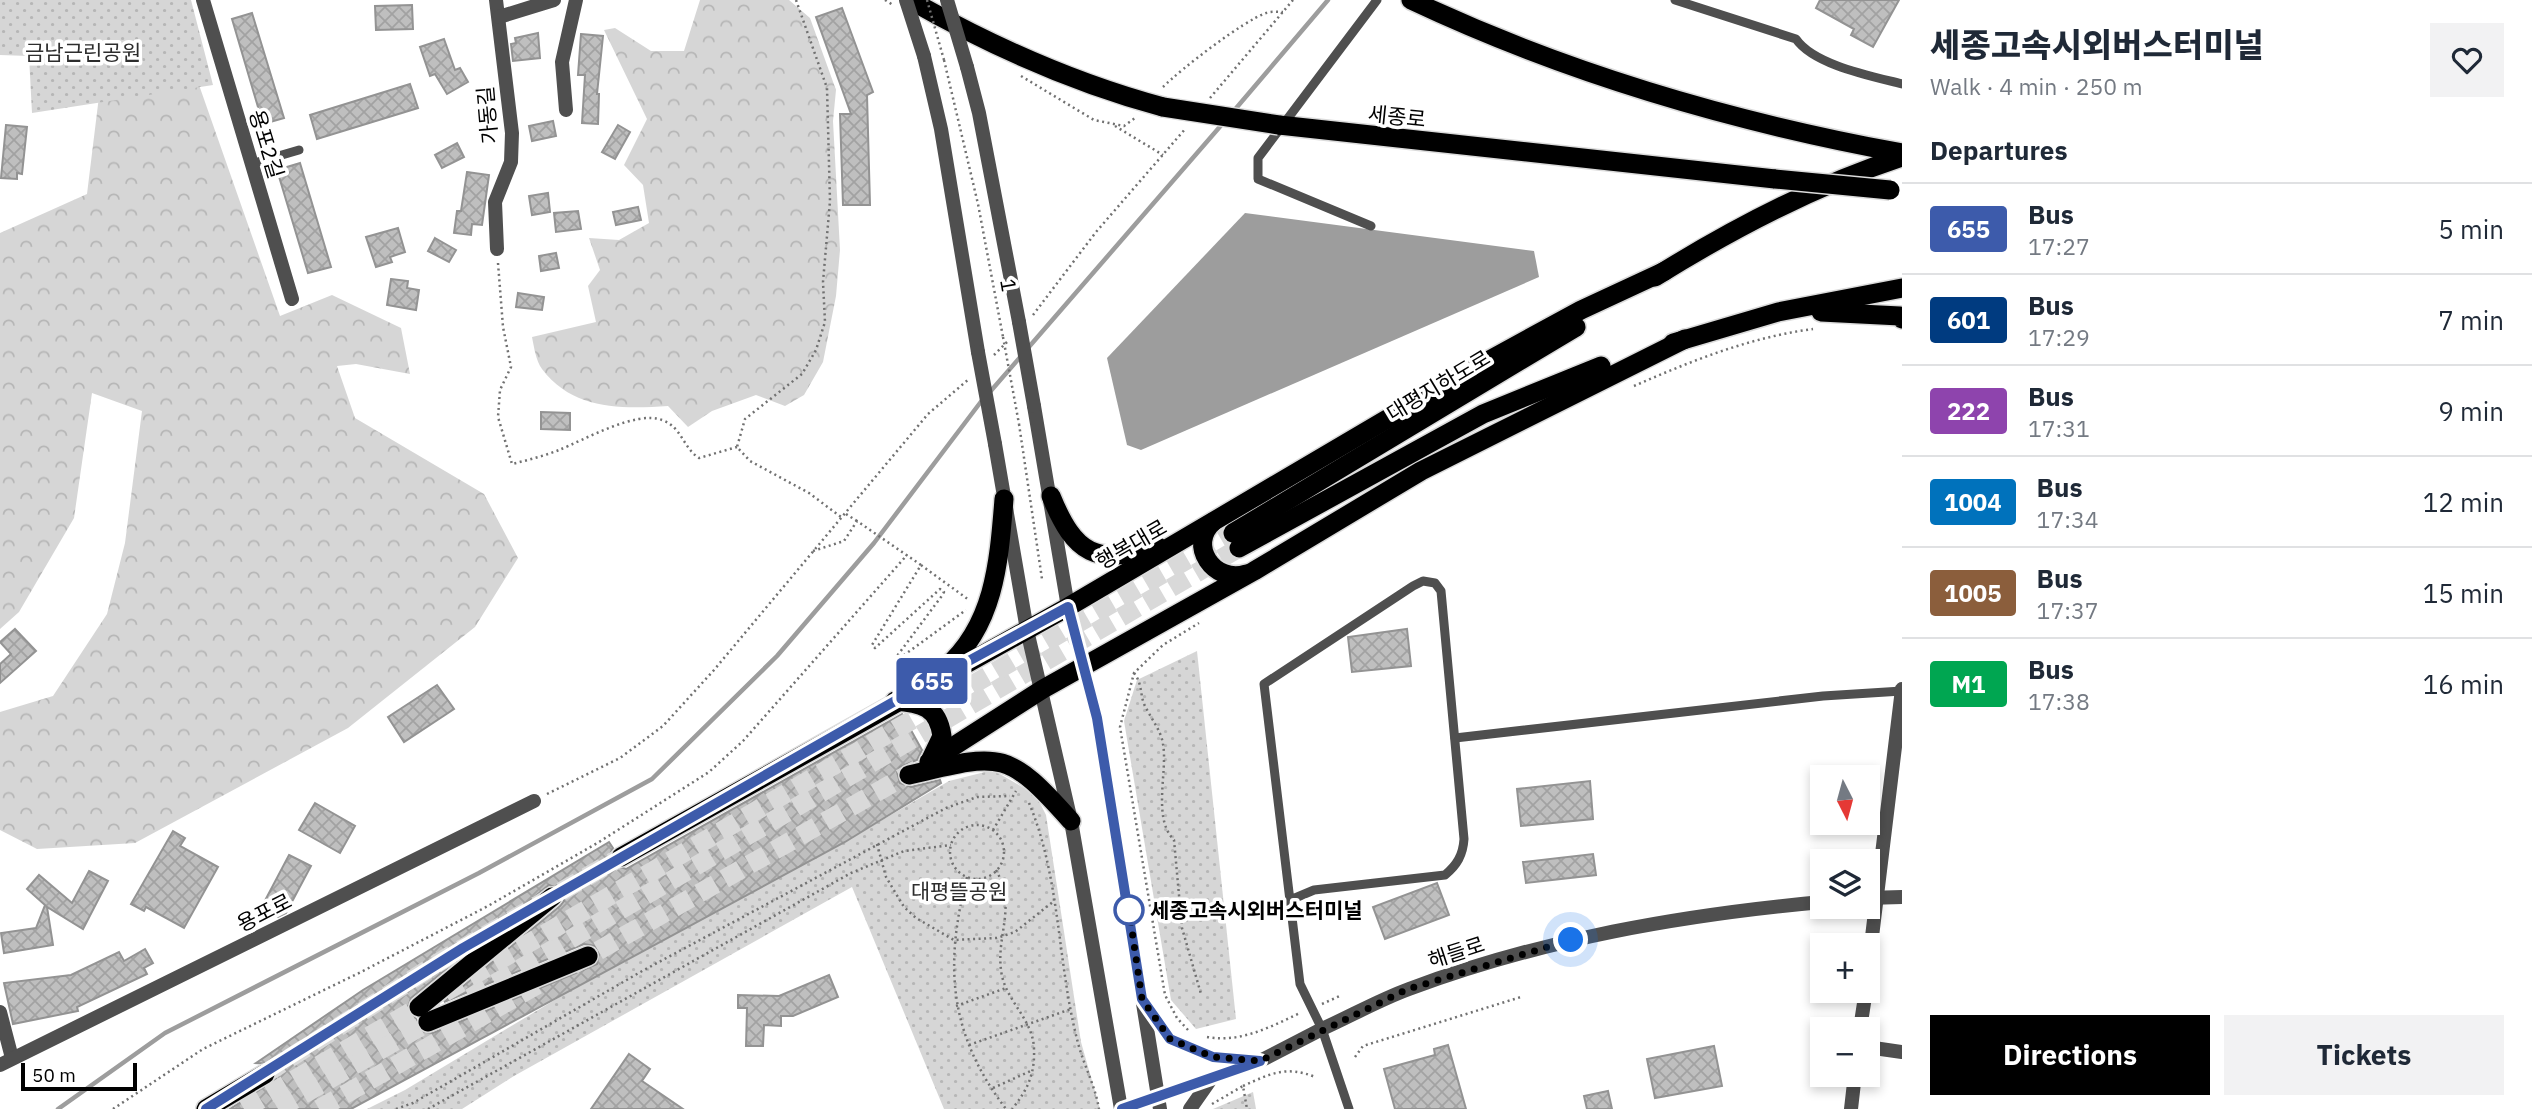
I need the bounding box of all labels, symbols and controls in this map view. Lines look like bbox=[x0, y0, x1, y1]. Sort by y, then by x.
text: 세종고속시외버스터미널 bbox=[1930, 23, 2264, 66]
button: heart bbox=[2430, 23, 2504, 97]
park label: 금남근린공원 bbox=[25, 38, 141, 66]
text: Walk · 4 min · 250 m bbox=[1930, 71, 2143, 101]
street label: 가동길 bbox=[471, 85, 503, 145]
street label: 세종로 bbox=[1367, 99, 1427, 133]
street label: 용포2길 bbox=[243, 106, 291, 182]
text: Departures bbox=[1930, 133, 2068, 167]
text: Bus bbox=[2028, 197, 2074, 231]
text: 5 min bbox=[2438, 212, 2504, 246]
text: 655 bbox=[1947, 213, 1990, 245]
text: 17:27 bbox=[2028, 231, 2090, 261]
street label: 1 bbox=[994, 276, 1024, 294]
text: Bus bbox=[2028, 288, 2074, 322]
text: 7 min bbox=[2438, 303, 2504, 337]
text: 601 bbox=[1947, 304, 1990, 336]
text: 17:29 bbox=[2028, 322, 2090, 352]
street label: 대평지하도로 bbox=[1381, 343, 1495, 427]
text: Bus bbox=[2028, 379, 2074, 413]
text: 9 min bbox=[2438, 394, 2504, 428]
text: 222 bbox=[1947, 395, 1990, 427]
text: 17:31 bbox=[2028, 413, 2090, 443]
text: Bus bbox=[2037, 470, 2083, 504]
text: 12 min bbox=[2423, 485, 2504, 519]
text: 1004 bbox=[1944, 486, 2002, 518]
text: 17:34 bbox=[2037, 504, 2099, 534]
street label: 행복대로 bbox=[1091, 513, 1171, 575]
text: Bus bbox=[2037, 561, 2083, 595]
text: 15 min bbox=[2423, 576, 2504, 610]
text: 1005 bbox=[1944, 577, 2002, 609]
text: 17:37 bbox=[2037, 595, 2099, 625]
text: Bus bbox=[2028, 652, 2074, 686]
line badge: 655 bbox=[892, 658, 972, 704]
text: 655 bbox=[910, 665, 954, 697]
text: 16 min bbox=[2423, 667, 2504, 701]
text: M1 bbox=[1951, 668, 1986, 700]
text: 17:38 bbox=[2028, 686, 2090, 716]
north arrow bbox=[1810, 765, 1880, 835]
map controls bbox=[1810, 765, 1880, 1087]
button: layers bbox=[1810, 849, 1880, 919]
park label: 대평뜰공원 bbox=[911, 877, 1007, 905]
street label: 용포로 bbox=[232, 886, 296, 938]
marker: 세종고속시외버스터미널 bbox=[1114, 895, 1144, 925]
place label: 세종고속시외버스터미널 bbox=[1150, 896, 1363, 924]
your location bbox=[1553, 922, 1588, 957]
street label: 해들로 bbox=[1424, 930, 1488, 974]
button: + bbox=[1810, 933, 1880, 1003]
button: Directions bbox=[1930, 1015, 2210, 1095]
button: Tickets bbox=[2224, 1015, 2504, 1095]
button: − bbox=[1810, 1017, 1880, 1087]
scale bar bbox=[21, 1060, 136, 1092]
text: 50 m bbox=[32, 1063, 76, 1087]

